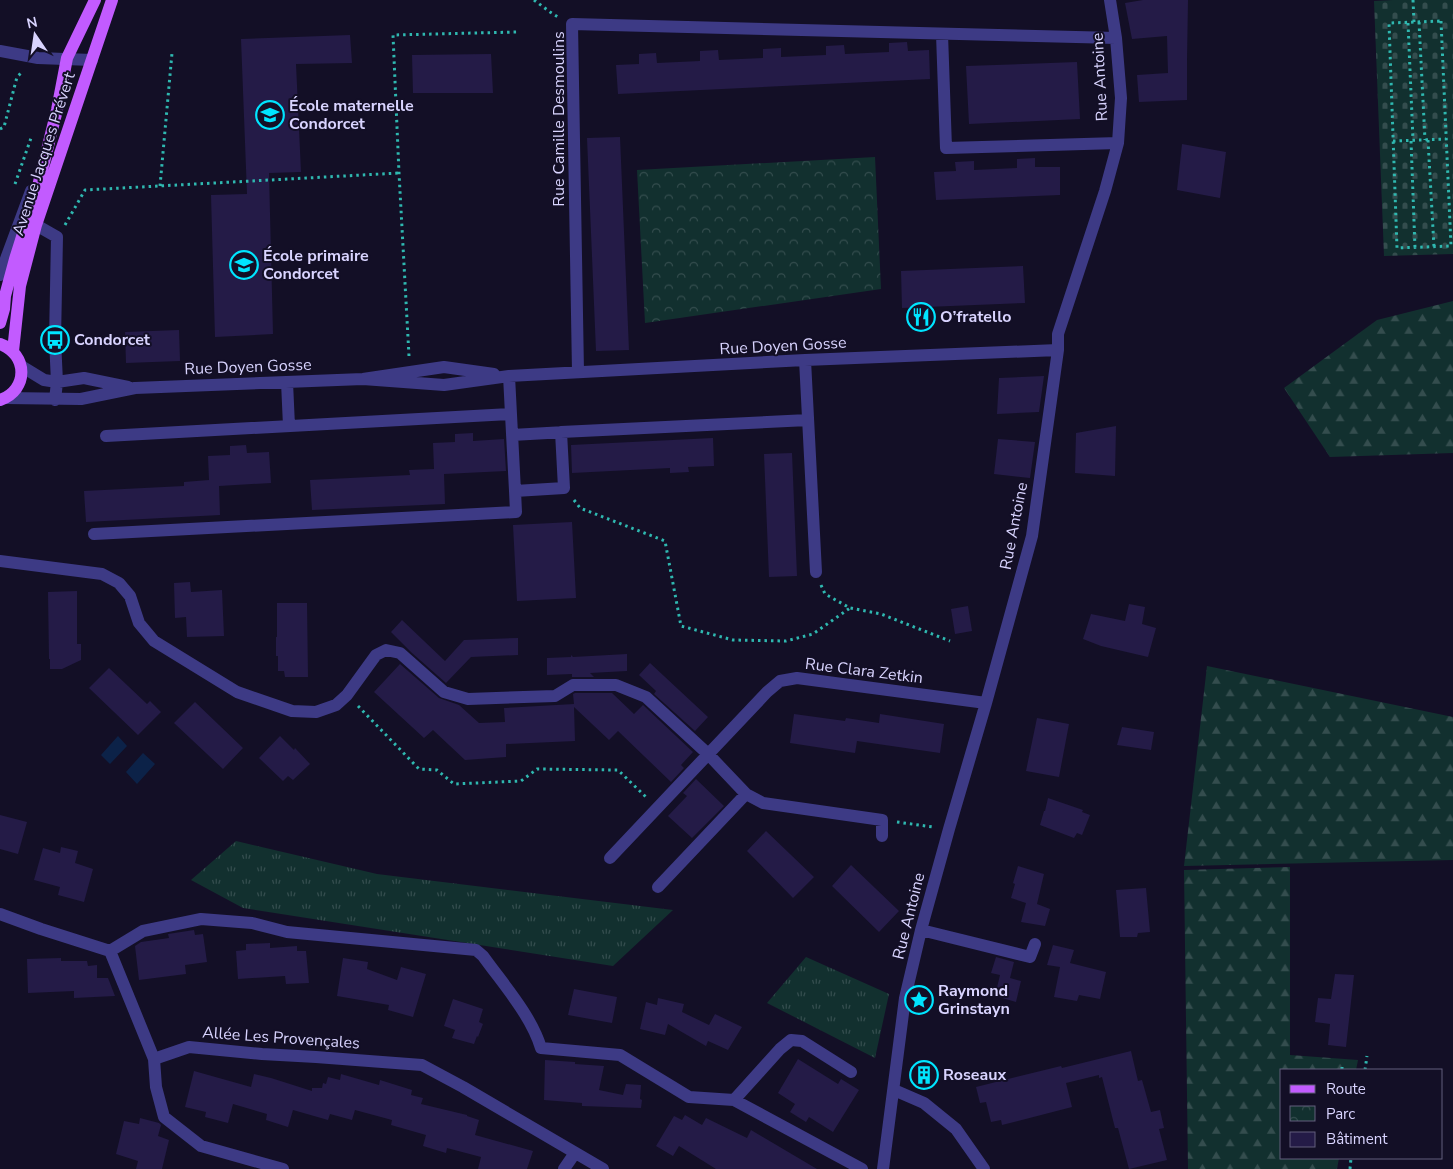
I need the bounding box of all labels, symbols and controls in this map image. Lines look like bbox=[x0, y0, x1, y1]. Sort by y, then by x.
north arrow bbox=[10, 10, 60, 60]
text: N bbox=[25, 12, 39, 33]
street label: Rue Camille Desmoulins bbox=[548, 31, 570, 207]
street label: Rue Antoine bbox=[1087, 32, 1113, 122]
street label: Avenue Jacques Prévert bbox=[7, 69, 81, 238]
place label: École maternelle Condorcet bbox=[289, 95, 414, 135]
school or university icon: École maternelle Condorcet bbox=[255, 100, 285, 130]
place label: École primaire Condorcet bbox=[263, 245, 369, 285]
school or university icon: École primaire Condorcet bbox=[229, 250, 259, 280]
restaurant icon: O’fratello bbox=[906, 302, 936, 332]
place label: O’fratello bbox=[940, 306, 1011, 328]
bus stop icon: Condorcet bbox=[40, 325, 70, 355]
place label: Condorcet bbox=[74, 329, 151, 351]
street label: Rue Doyen Gosse bbox=[719, 332, 847, 360]
street label: Rue Doyen Gosse bbox=[184, 354, 312, 380]
street label: Rue Antoine bbox=[995, 480, 1033, 572]
street label: Rue Clara Zetkin bbox=[804, 653, 924, 689]
street label: Rue Antoine bbox=[888, 870, 930, 962]
place label: Raymond Grinstayn bbox=[938, 980, 1010, 1020]
place icon: Raymond Grinstayn bbox=[904, 985, 934, 1015]
street label: Allée Les Provençales bbox=[201, 1022, 361, 1054]
building icon: Roseaux bbox=[909, 1060, 939, 1090]
place label: Roseaux bbox=[943, 1064, 1006, 1086]
legend bbox=[1280, 1069, 1443, 1159]
text: Route bbox=[1326, 1079, 1366, 1099]
text: Parc bbox=[1326, 1104, 1355, 1124]
text: Bâtiment bbox=[1326, 1129, 1388, 1149]

